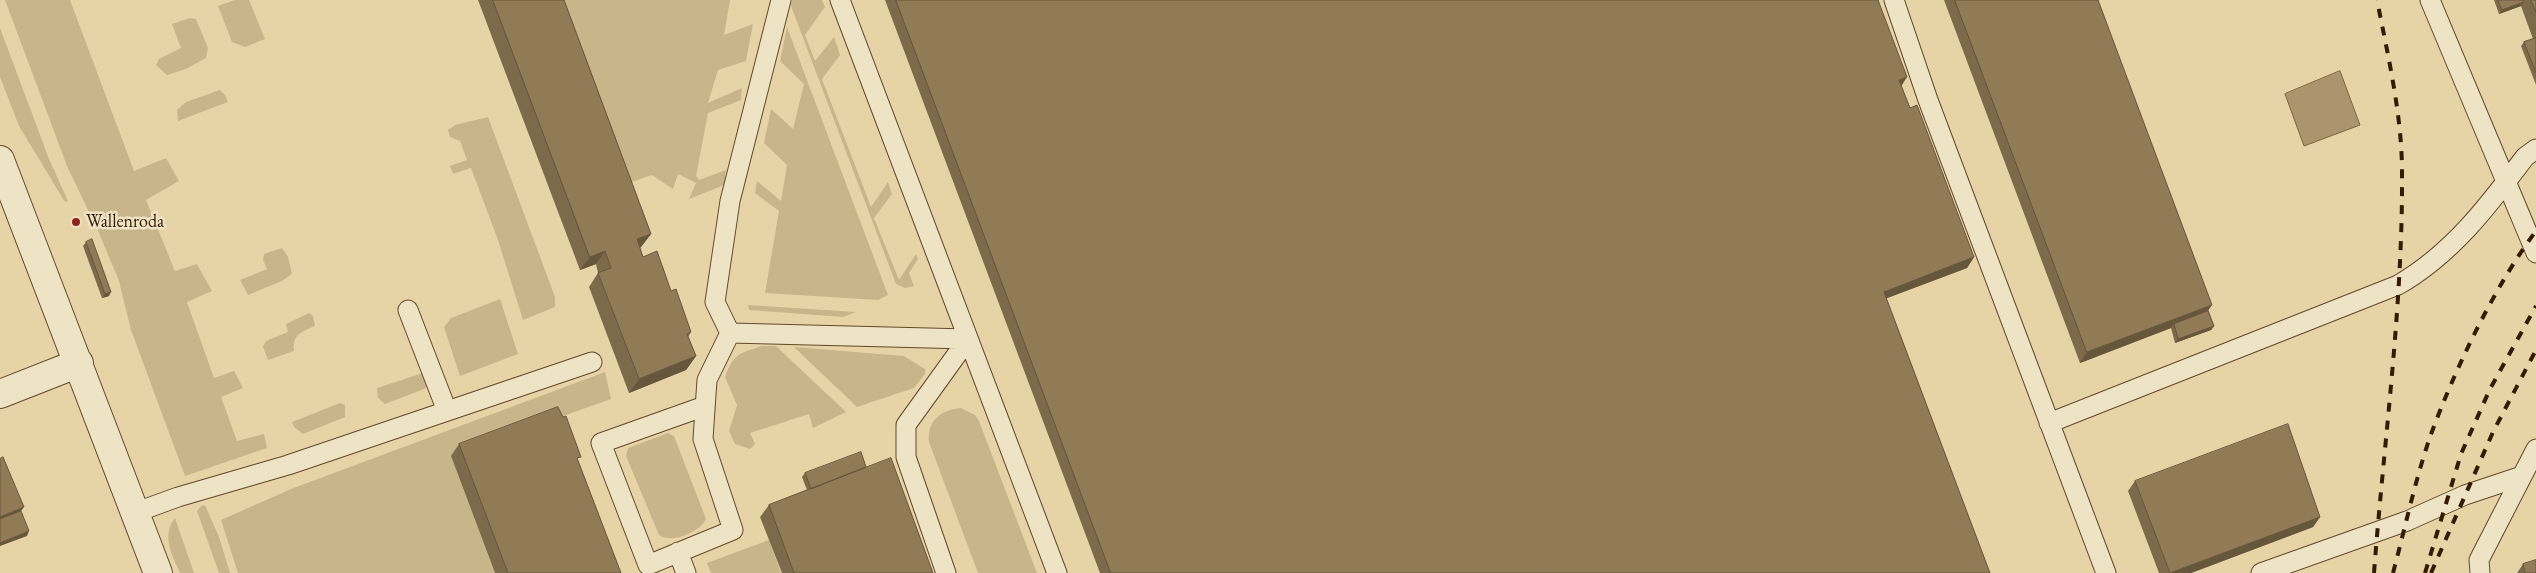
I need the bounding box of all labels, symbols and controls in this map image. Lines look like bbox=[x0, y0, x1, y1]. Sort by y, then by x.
place label: Wallenroda bbox=[86, 211, 164, 233]
marker: Wallenroda bbox=[70, 216, 82, 228]

